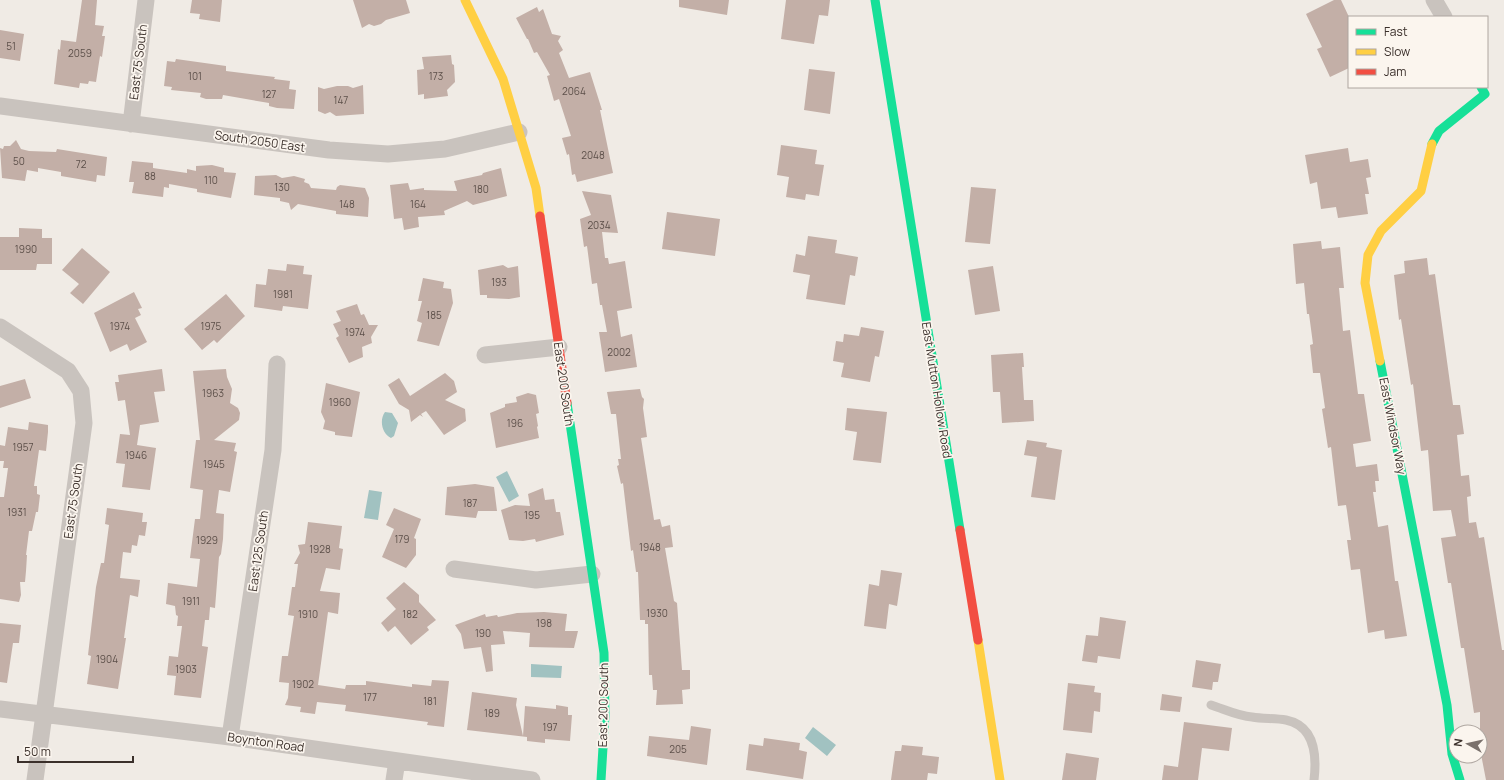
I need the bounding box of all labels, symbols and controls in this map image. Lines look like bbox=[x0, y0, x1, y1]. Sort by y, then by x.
legend bbox=[1348, 16, 1488, 88]
street label: East 75 South bbox=[125, 23, 151, 101]
text: Fast bbox=[1384, 23, 1408, 40]
house number: 51 bbox=[6, 39, 16, 53]
text: Slow bbox=[1384, 43, 1410, 60]
house number: 2059 bbox=[68, 46, 92, 60]
text: Jam bbox=[1384, 63, 1406, 80]
house number: 101 bbox=[188, 69, 202, 83]
house number: 173 bbox=[429, 69, 443, 83]
house number: 2064 bbox=[562, 84, 586, 98]
house number: 127 bbox=[262, 87, 276, 101]
house number: 147 bbox=[334, 93, 348, 107]
street label: South 2050 East bbox=[214, 126, 307, 156]
house number: 2048 bbox=[581, 148, 605, 162]
house number: 50 bbox=[13, 154, 25, 168]
house number: 72 bbox=[76, 157, 87, 171]
house number: 88 bbox=[144, 169, 156, 183]
house number: 110 bbox=[204, 173, 218, 187]
house number: 130 bbox=[274, 180, 290, 194]
house number: 180 bbox=[473, 182, 489, 196]
house number: 148 bbox=[339, 197, 355, 211]
house number: 164 bbox=[410, 197, 426, 211]
house number: 2034 bbox=[587, 218, 611, 232]
house number: 1990 bbox=[15, 242, 37, 256]
house number: 193 bbox=[491, 275, 507, 289]
house number: 1981 bbox=[273, 287, 293, 301]
house number: 185 bbox=[426, 308, 442, 322]
house number: 1974 bbox=[110, 319, 130, 333]
house number: 1975 bbox=[201, 319, 222, 333]
street label: East Mutton Hollow Road bbox=[918, 321, 956, 459]
house number: 1974 bbox=[345, 325, 365, 339]
street label: East 200 South bbox=[550, 341, 578, 427]
house number: 2002 bbox=[607, 345, 631, 359]
street label: East Windsor Way bbox=[1375, 376, 1411, 477]
house number: 1963 bbox=[202, 386, 224, 400]
house number: 1960 bbox=[329, 395, 351, 409]
house number: 196 bbox=[507, 416, 523, 430]
house number: 1957 bbox=[13, 440, 33, 454]
house number: 1946 bbox=[125, 448, 147, 462]
house number: 1945 bbox=[203, 457, 225, 471]
street label: East 75 South bbox=[59, 462, 87, 540]
house number: 187 bbox=[463, 496, 477, 510]
house number: 1931 bbox=[7, 505, 27, 519]
house number: 195 bbox=[524, 508, 540, 522]
street label: East 125 South bbox=[244, 510, 272, 592]
house number: 179 bbox=[394, 532, 410, 546]
house number: 1929 bbox=[196, 533, 218, 547]
house number: 1948 bbox=[639, 540, 661, 554]
house number: 1928 bbox=[309, 542, 331, 556]
house number: 1911 bbox=[182, 594, 200, 608]
house number: 1930 bbox=[646, 606, 668, 620]
house number: 1910 bbox=[298, 607, 318, 621]
house number: 182 bbox=[402, 607, 418, 621]
house number: 198 bbox=[536, 616, 552, 630]
house number: 190 bbox=[475, 626, 491, 640]
house number: 1904 bbox=[96, 652, 118, 666]
house number: 1903 bbox=[175, 662, 197, 676]
street label: East 200 South bbox=[594, 663, 612, 747]
house number: 1902 bbox=[292, 677, 314, 691]
house number: 177 bbox=[363, 690, 377, 704]
house number: 181 bbox=[423, 694, 437, 708]
house number: 189 bbox=[484, 706, 500, 720]
house number: 197 bbox=[543, 720, 558, 734]
north arrow bbox=[1448, 724, 1488, 764]
street label: Boynton Road bbox=[227, 728, 305, 756]
text: N bbox=[1450, 737, 1466, 747]
scale bar bbox=[18, 738, 133, 764]
house number: 205 bbox=[669, 742, 687, 756]
text: 50 m bbox=[24, 743, 51, 760]

